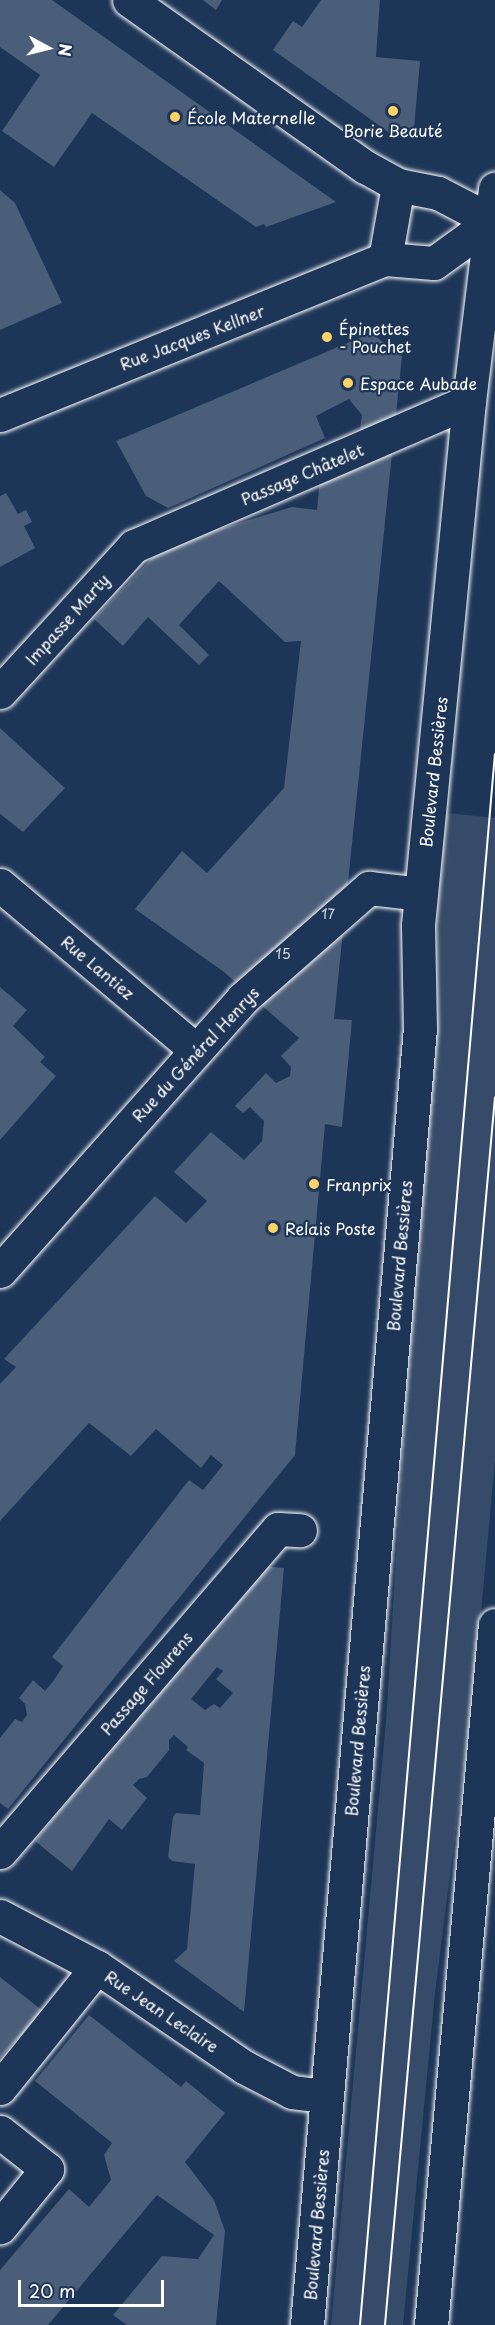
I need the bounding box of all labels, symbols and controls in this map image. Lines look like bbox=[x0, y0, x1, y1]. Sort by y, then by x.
north arrow bbox=[18, 18, 78, 78]
text: N bbox=[53, 42, 79, 58]
marker: Borie Beauté bbox=[386, 104, 400, 118]
place label: École Maternelle bbox=[187, 107, 316, 127]
marker: École Maternelle bbox=[168, 110, 182, 124]
place label: Borie Beauté bbox=[343, 120, 443, 140]
street label: Rue Jacques Kellner bbox=[116, 300, 268, 374]
place label: Épinettes - Pouchet bbox=[339, 318, 411, 356]
marker: Épinettes - Pouchet bbox=[320, 330, 334, 344]
place label: Espace Aubade bbox=[360, 373, 477, 393]
marker: Espace Aubade bbox=[341, 376, 355, 390]
street label: Passage Châtelet bbox=[237, 439, 367, 509]
street label: Impasse Marty bbox=[21, 570, 113, 668]
street label: Boulevard Bessières bbox=[415, 695, 451, 849]
house number: 17 bbox=[321, 906, 335, 922]
street label: Rue Lantiez bbox=[57, 931, 139, 1003]
house number: 15 bbox=[275, 946, 291, 962]
street label: Rue du Général Henrys bbox=[127, 982, 263, 1126]
place label: Franprix bbox=[326, 1174, 391, 1194]
marker: Franprix bbox=[307, 1177, 321, 1191]
street label: Boulevard Bessières bbox=[383, 1179, 415, 1333]
place label: Relais Poste bbox=[285, 1218, 375, 1238]
marker: Relais Poste bbox=[266, 1221, 280, 1235]
street label: Passage Flourens bbox=[96, 1628, 196, 1738]
street label: Boulevard Bessières bbox=[341, 1664, 373, 1818]
street label: Rue Jean Leclaire bbox=[101, 1965, 223, 2057]
street label: Boulevard Bessières bbox=[300, 2148, 332, 2302]
scale bar bbox=[21, 2268, 166, 2306]
text: 20 m bbox=[29, 2277, 75, 2304]

